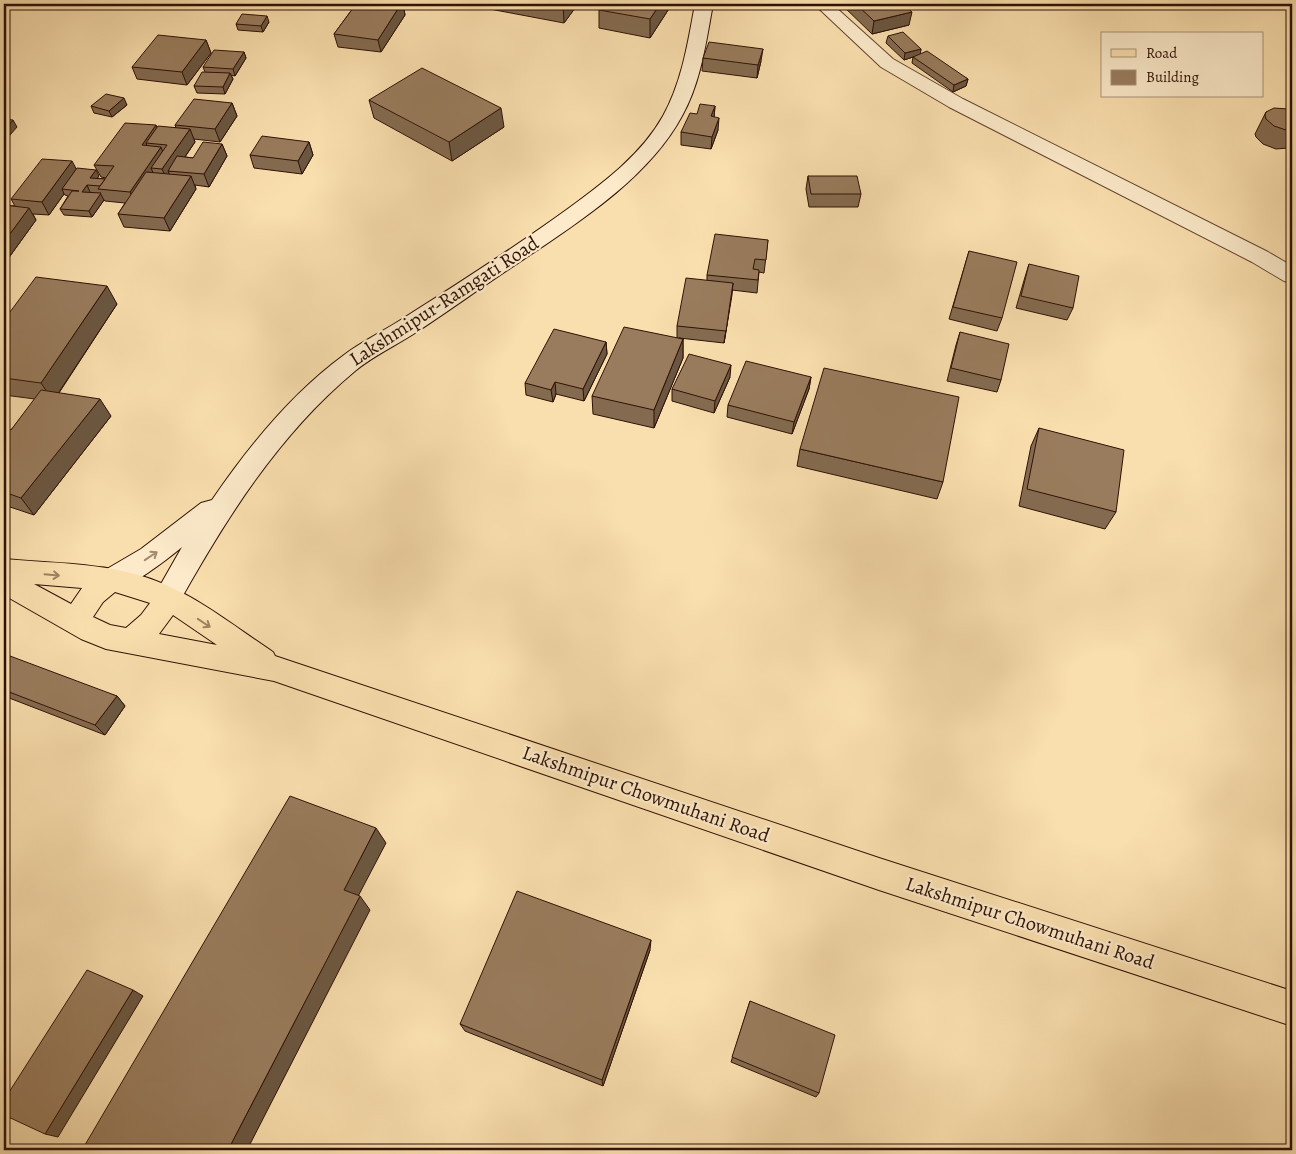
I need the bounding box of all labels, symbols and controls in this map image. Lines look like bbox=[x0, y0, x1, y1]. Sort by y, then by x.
legend bbox=[1101, 32, 1264, 98]
text: Road bbox=[1146, 43, 1178, 63]
text: Building bbox=[1146, 67, 1199, 87]
street label: Lakshmipur-Ramgati Road bbox=[344, 229, 544, 372]
one-way arrow bbox=[144, 551, 158, 561]
one-way arrow bbox=[44, 570, 60, 580]
one-way arrow bbox=[197, 618, 211, 628]
street label: Lakshmipur Chowmuhani Road bbox=[519, 739, 774, 849]
street label: Lakshmipur Chowmuhani Road bbox=[902, 870, 1158, 976]

